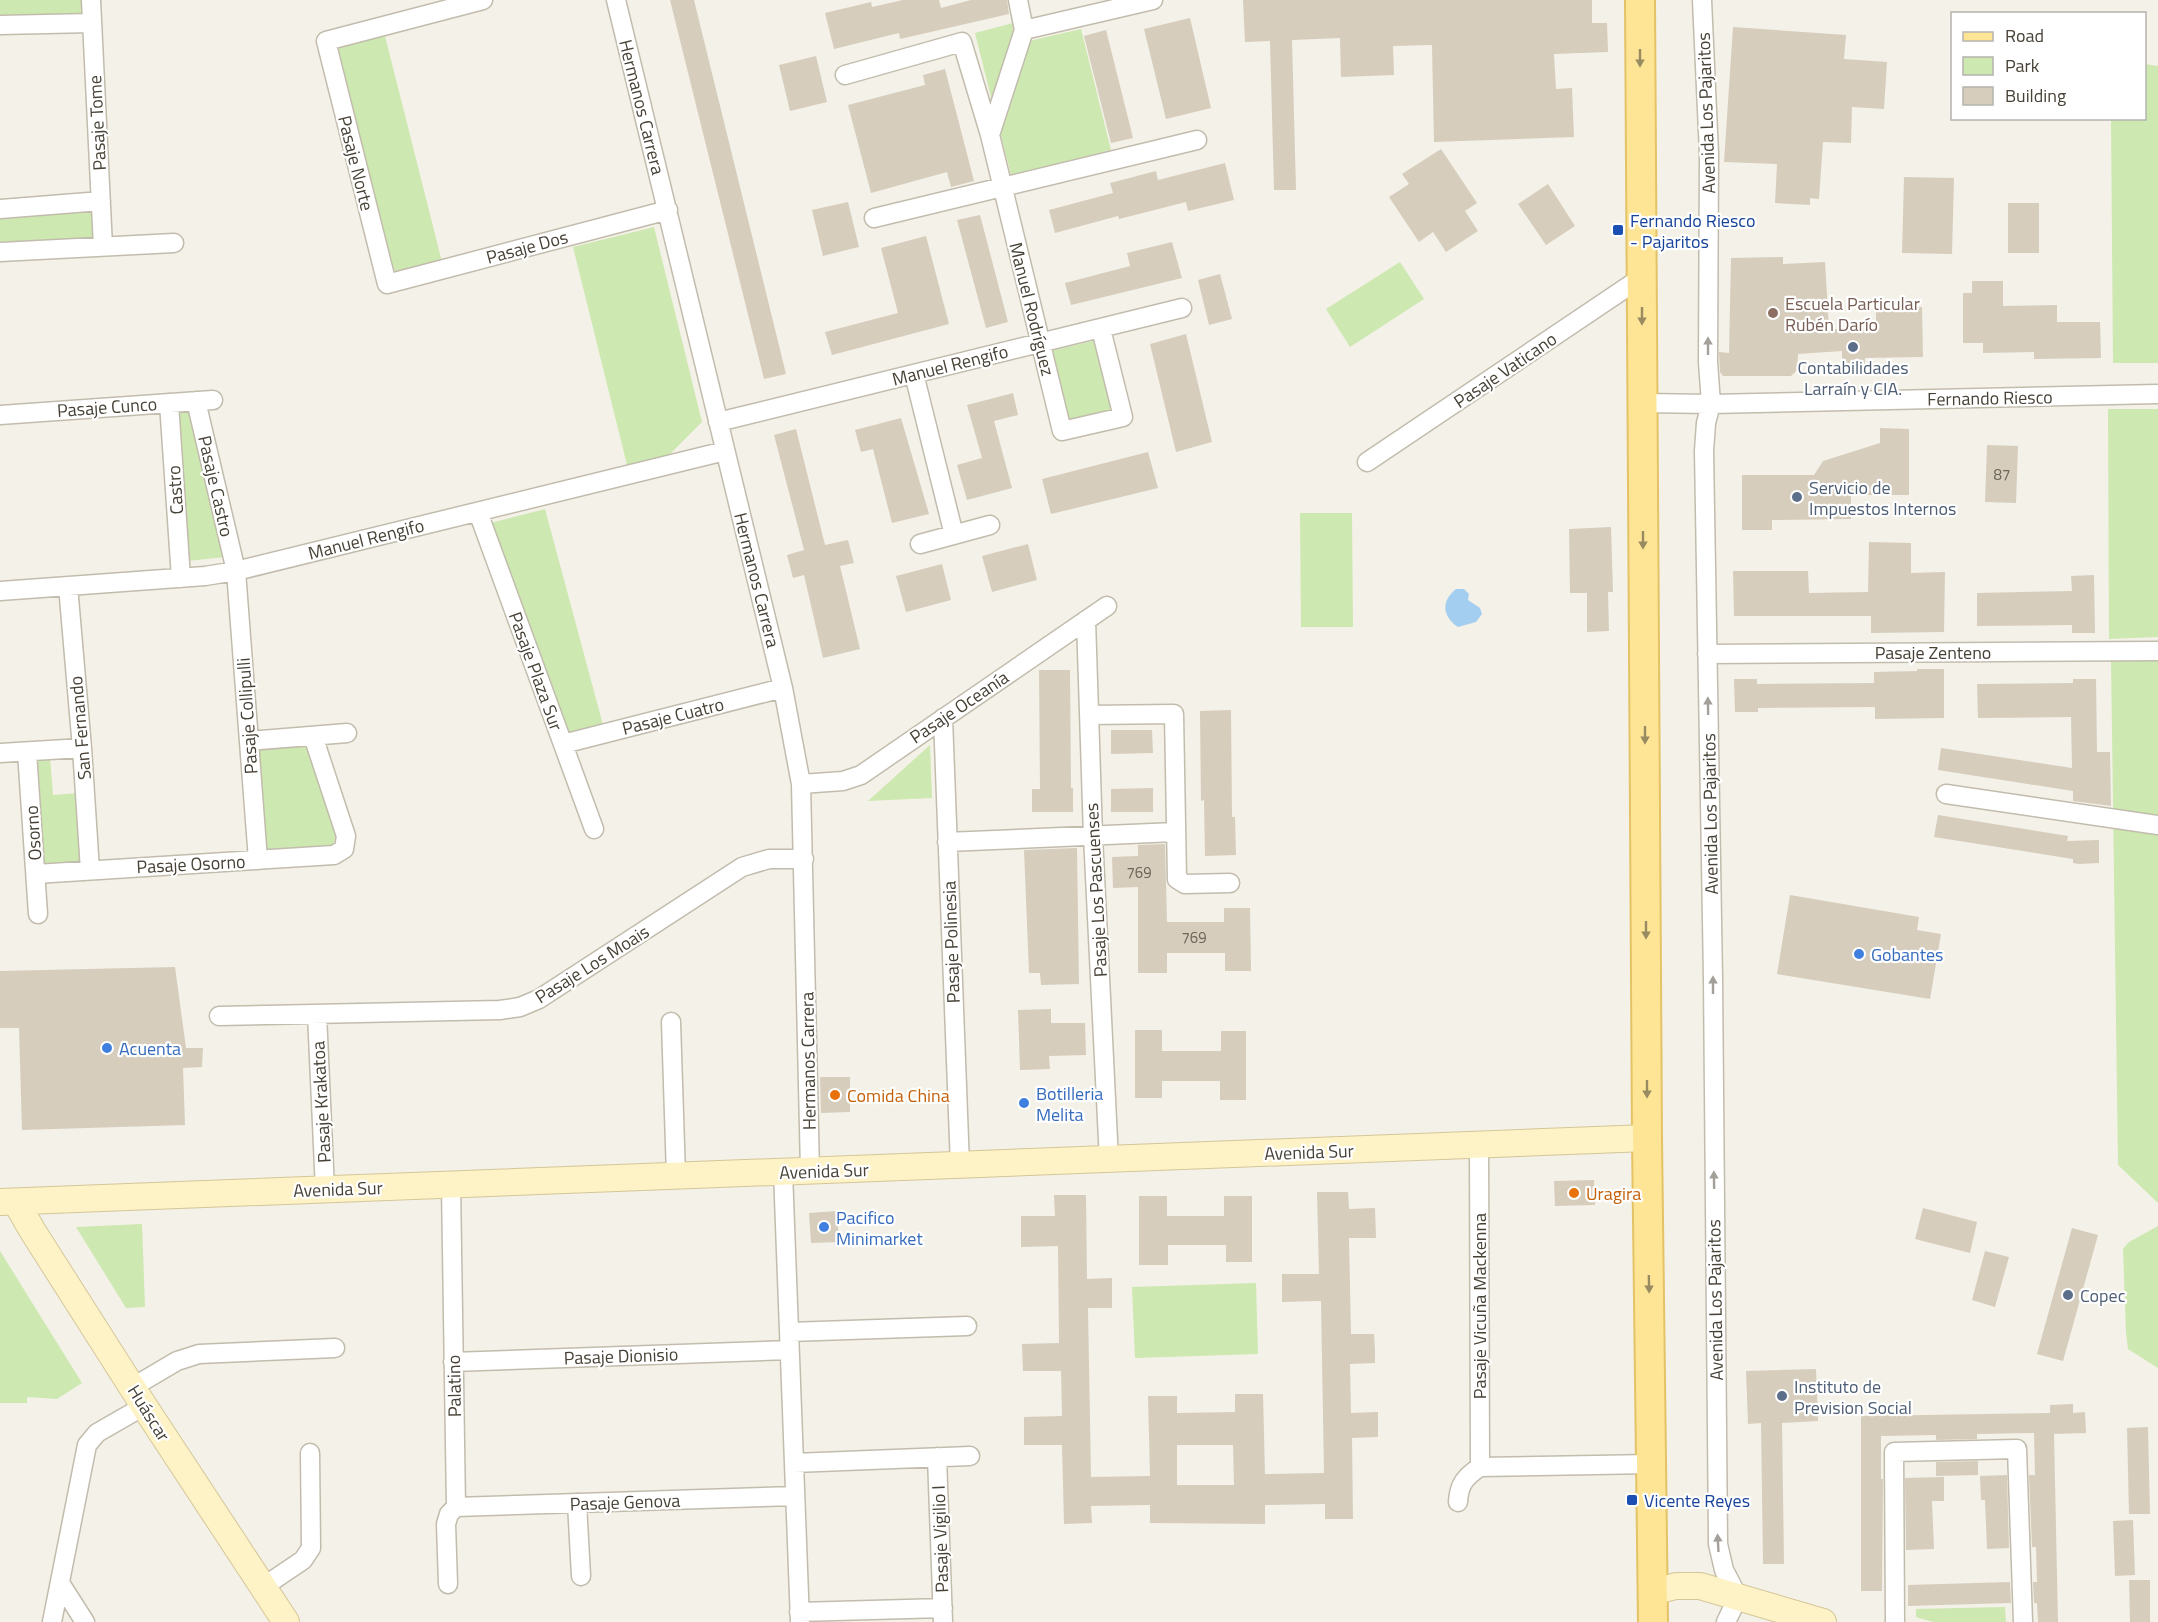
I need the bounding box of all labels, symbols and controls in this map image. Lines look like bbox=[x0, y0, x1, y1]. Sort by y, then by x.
legend bbox=[1951, 12, 2146, 120]
text: Road bbox=[2005, 22, 2044, 49]
street label: Avenida Los Pajaritos bbox=[1690, 32, 1722, 194]
street label: Hermanos Carrera bbox=[612, 37, 672, 177]
one-way arrow bbox=[1635, 49, 1645, 68]
text: Park bbox=[2005, 52, 2040, 79]
street label: Pasaje Tome bbox=[81, 75, 113, 171]
text: Building bbox=[2005, 82, 2066, 109]
street label: Pasaje Norte bbox=[331, 113, 381, 213]
place label: Fernando Riesco - Pajaritos bbox=[1630, 207, 1756, 255]
street label: Pasaje Dos bbox=[483, 223, 571, 271]
marker: Fernando Riesco - Pajaritos bbox=[1611, 223, 1625, 237]
street label: Manuel Rodríguez bbox=[1002, 239, 1062, 379]
place label: Escuela Particular Rubén Darío bbox=[1785, 290, 1920, 338]
marker: Escuela Particular Rubén Darío bbox=[1766, 306, 1780, 320]
one-way arrow bbox=[1637, 307, 1647, 326]
street label: Pasaje Vaticano bbox=[1448, 325, 1562, 415]
one-way arrow bbox=[1703, 336, 1713, 355]
street label: Manuel Rengifo bbox=[889, 338, 1011, 392]
marker: Contabilidades Larraín y CIA. bbox=[1846, 340, 1860, 354]
place label: Contabilidades Larraín y CIA. bbox=[1797, 354, 1909, 402]
street label: Fernando Riesco bbox=[1927, 383, 2053, 413]
street label: Pasaje Cunco bbox=[56, 390, 158, 424]
street label: Pasaje Castro bbox=[191, 433, 241, 539]
house number: 87 bbox=[1994, 463, 2010, 486]
street label: Castro bbox=[160, 465, 190, 515]
place label: Servicio de Impuestos Internos bbox=[1809, 474, 1956, 522]
marker: Servicio de Impuestos Internos bbox=[1790, 490, 1804, 504]
street label: Hermanos Carrera bbox=[727, 510, 787, 650]
street label: Manuel Rengifo bbox=[305, 512, 427, 566]
one-way arrow bbox=[1638, 530, 1648, 549]
street label: Pasaje Plaza Sur bbox=[502, 608, 570, 734]
street label: Pasaje Zenteno bbox=[1875, 639, 1991, 666]
street label: Pasaje Collipulli bbox=[229, 657, 265, 775]
street label: Pasaje Oceanía bbox=[904, 664, 1014, 750]
street label: San Fernando bbox=[62, 675, 98, 781]
street label: Pasaje Cuatro bbox=[619, 690, 727, 742]
one-way arrow bbox=[1703, 697, 1713, 716]
one-way arrow bbox=[1640, 725, 1650, 744]
street label: Avenida Los Pajaritos bbox=[1695, 733, 1725, 895]
street label: Pasaje Los Pascuenses bbox=[1078, 802, 1114, 978]
street label: Osorno bbox=[18, 805, 48, 861]
street label: Pasaje Osorno bbox=[136, 848, 246, 880]
house number: 769 bbox=[1126, 861, 1152, 884]
street label: Pasaje Polinesia bbox=[935, 880, 967, 1004]
street label: Pasaje Los Moais bbox=[530, 918, 654, 1010]
one-way arrow bbox=[1642, 920, 1651, 939]
house number: 769 bbox=[1181, 926, 1207, 949]
place label: Gobantes bbox=[1871, 941, 1943, 968]
marker: Gobantes bbox=[1852, 947, 1866, 961]
one-way arrow bbox=[1708, 976, 1718, 995]
street label: Hermanos Carrera bbox=[793, 992, 823, 1130]
place label: Acuenta bbox=[119, 1035, 181, 1062]
street label: Pasaje Krakatoa bbox=[304, 1040, 338, 1164]
marker: Acuenta bbox=[100, 1041, 114, 1055]
one-way arrow bbox=[1642, 1079, 1652, 1098]
place label: Botilleria Melita bbox=[1036, 1080, 1103, 1128]
place label: Comida China bbox=[847, 1082, 950, 1109]
marker: Comida China bbox=[828, 1088, 842, 1102]
marker: Botilleria Melita bbox=[1017, 1096, 1031, 1110]
street label: Avenida Sur bbox=[1264, 1137, 1354, 1167]
street label: Avenida Sur bbox=[779, 1156, 869, 1186]
one-way arrow bbox=[1709, 1171, 1719, 1190]
street label: Avenida Sur bbox=[293, 1174, 383, 1204]
place label: Uragira bbox=[1586, 1180, 1641, 1207]
marker: Uragira bbox=[1567, 1186, 1581, 1200]
place label: Pacifico Minimarket bbox=[836, 1204, 923, 1252]
street label: Pasaje Vicuña Mackenna bbox=[1466, 1213, 1493, 1399]
street label: Avenida Los Pajaritos bbox=[1700, 1219, 1730, 1381]
marker: Pacifico Minimarket bbox=[817, 1220, 831, 1234]
one-way arrow bbox=[1645, 1274, 1654, 1293]
place label: Copec bbox=[2080, 1282, 2126, 1309]
marker: Copec bbox=[2061, 1288, 2075, 1302]
street label: Pasaje Dionisio bbox=[563, 1341, 679, 1371]
street label: Palatino bbox=[440, 1355, 468, 1417]
place label: Instituto de Prevision Social bbox=[1794, 1373, 1912, 1421]
street label: Huáscar bbox=[121, 1379, 177, 1447]
marker: Instituto de Prevision Social bbox=[1775, 1389, 1789, 1403]
street label: Pasaje Vigilio I bbox=[925, 1485, 955, 1593]
street label: Pasaje Genova bbox=[569, 1487, 681, 1517]
place label: Vicente Reyes bbox=[1644, 1487, 1750, 1514]
marker: Vicente Reyes bbox=[1625, 1493, 1639, 1507]
one-way arrow bbox=[1714, 1533, 1723, 1552]

